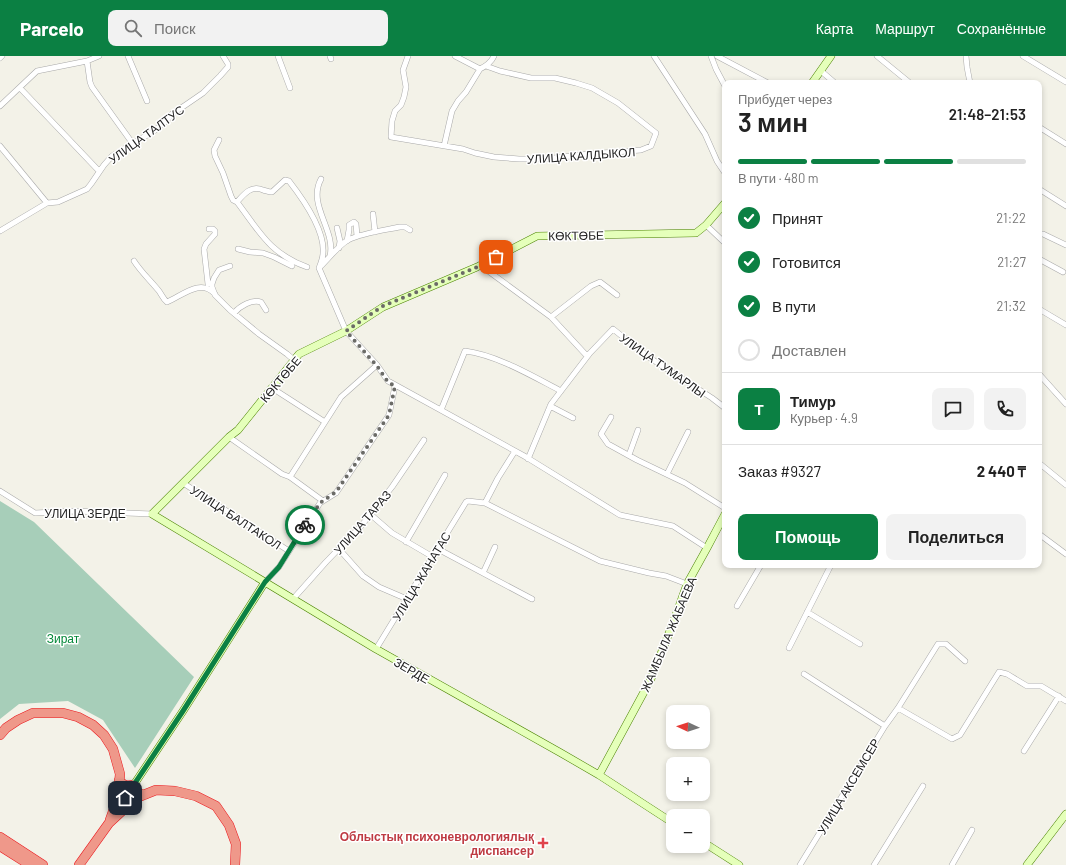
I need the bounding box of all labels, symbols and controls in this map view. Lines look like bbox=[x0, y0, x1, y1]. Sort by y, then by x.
search box bbox=[108, 10, 388, 46]
text: Parcelo bbox=[20, 17, 84, 40]
icon: search bbox=[122, 17, 144, 39]
text: Поиск bbox=[154, 19, 196, 37]
text: Карта bbox=[816, 20, 853, 37]
text: Маршрут bbox=[875, 20, 935, 37]
text: Сохранённые bbox=[957, 20, 1046, 37]
text: Прибудет через bbox=[738, 91, 832, 107]
street label: УЛИЦА ТАЛТУС bbox=[106, 102, 187, 167]
text: 21:48–21:53 bbox=[949, 105, 1026, 123]
text: 3 мин bbox=[738, 106, 808, 137]
street label: УЛИЦА КАЛДЫКОЛ bbox=[526, 144, 636, 167]
text: В пути · 480 m bbox=[738, 170, 819, 186]
icon: check bbox=[738, 207, 760, 229]
text: Принят bbox=[772, 209, 823, 227]
text: 21:22 bbox=[996, 210, 1026, 226]
street label: КӨКТӨБЕ bbox=[548, 228, 604, 242]
pin bbox=[479, 240, 513, 274]
icon: bag bbox=[485, 246, 507, 268]
icon: check bbox=[738, 251, 760, 273]
text: Готовится bbox=[772, 253, 841, 271]
text: 21:27 bbox=[997, 254, 1026, 270]
icon: check bbox=[738, 295, 760, 317]
text: В пути bbox=[772, 297, 816, 315]
text: 21:32 bbox=[997, 298, 1026, 314]
street label: УЛИЦА ТУМАРЛЫ bbox=[617, 330, 709, 401]
text: Доставлен bbox=[772, 341, 846, 359]
street label: КӨКТӨБЕ bbox=[257, 353, 303, 405]
button: chat bbox=[932, 388, 974, 430]
button: phone bbox=[984, 388, 1026, 430]
text: Тимур bbox=[790, 392, 836, 410]
text: Т bbox=[754, 400, 764, 418]
text: Курьер · 4.9 bbox=[790, 410, 858, 426]
text: Заказ #9327 bbox=[738, 462, 821, 480]
text: 2 440 ₸ bbox=[977, 462, 1026, 480]
street label: УЛИЦА БАЛТАКОЛ bbox=[187, 482, 284, 552]
street label: УЛИЦА ТАРАЗ bbox=[330, 487, 394, 558]
courier bbox=[285, 505, 325, 545]
street label: УЛИЦА ЗЕРДЕ bbox=[44, 506, 126, 521]
icon: bike bbox=[294, 514, 316, 536]
button: Помощь bbox=[738, 514, 878, 560]
button: Поделиться bbox=[886, 514, 1026, 560]
street label: УЛИЦА ЖАНАТАС bbox=[389, 529, 454, 623]
street label: ЖАМБЫЛА ЖАБАЕВА bbox=[637, 574, 699, 694]
park label: Зират bbox=[47, 631, 80, 646]
street label: ЗЕРДЕ bbox=[391, 654, 432, 687]
north arrow bbox=[666, 705, 710, 749]
map controls bbox=[666, 705, 710, 853]
street label: УЛИЦА АКСЕМСЕР bbox=[814, 736, 883, 837]
button: + bbox=[666, 757, 710, 801]
pin bbox=[108, 781, 142, 815]
icon: home bbox=[114, 787, 136, 809]
button: − bbox=[666, 809, 710, 853]
place label: Облыстық психоневрологиялық диспансер bbox=[340, 829, 534, 858]
marker: Облыстық психоневрологиялық диспансер bbox=[537, 837, 549, 849]

